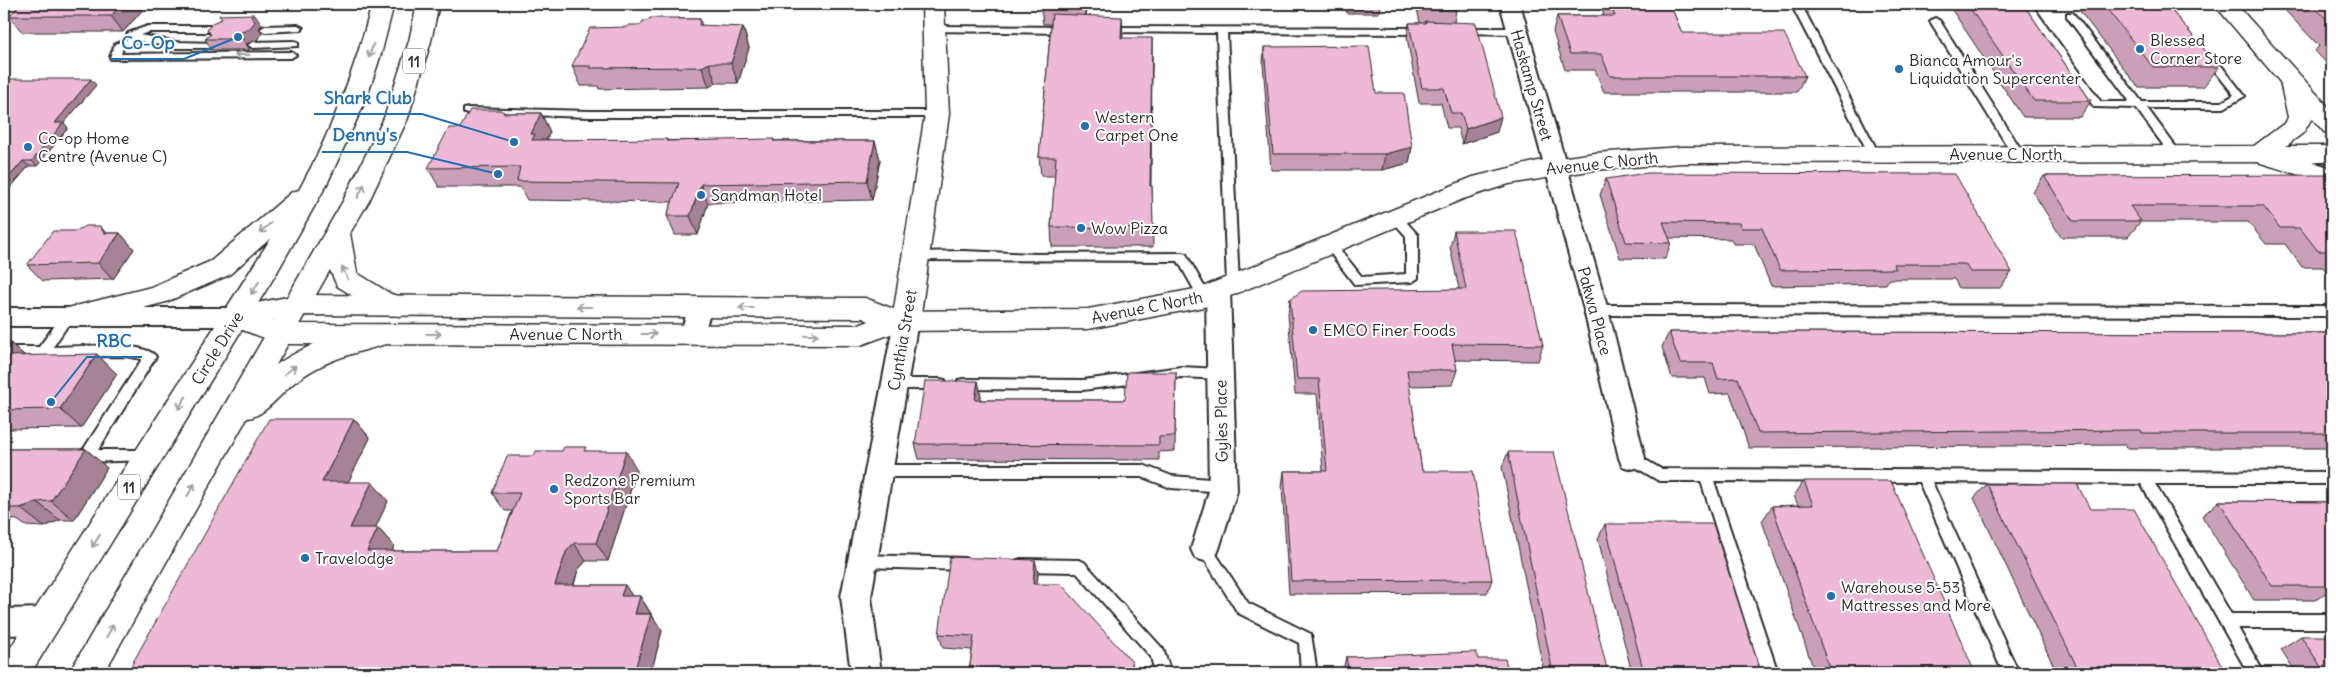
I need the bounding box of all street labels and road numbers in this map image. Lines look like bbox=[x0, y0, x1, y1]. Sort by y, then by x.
street label: Haskamp Street bbox=[1507, 27, 1558, 143]
road number: 11 bbox=[403, 48, 425, 74]
street label: Avenue C North bbox=[1950, 144, 2062, 164]
street label: Avenue C North bbox=[1545, 147, 1659, 179]
street label: Pakwa Place bbox=[1574, 265, 1616, 357]
street label: Avenue C North bbox=[1090, 286, 1204, 328]
street label: Cynthia Street bbox=[883, 287, 921, 392]
street label: Circle Drive bbox=[187, 308, 247, 388]
street label: Avenue C North bbox=[510, 324, 622, 344]
street label: Gyles Place bbox=[1210, 379, 1232, 463]
road number: 11 bbox=[118, 474, 140, 500]

